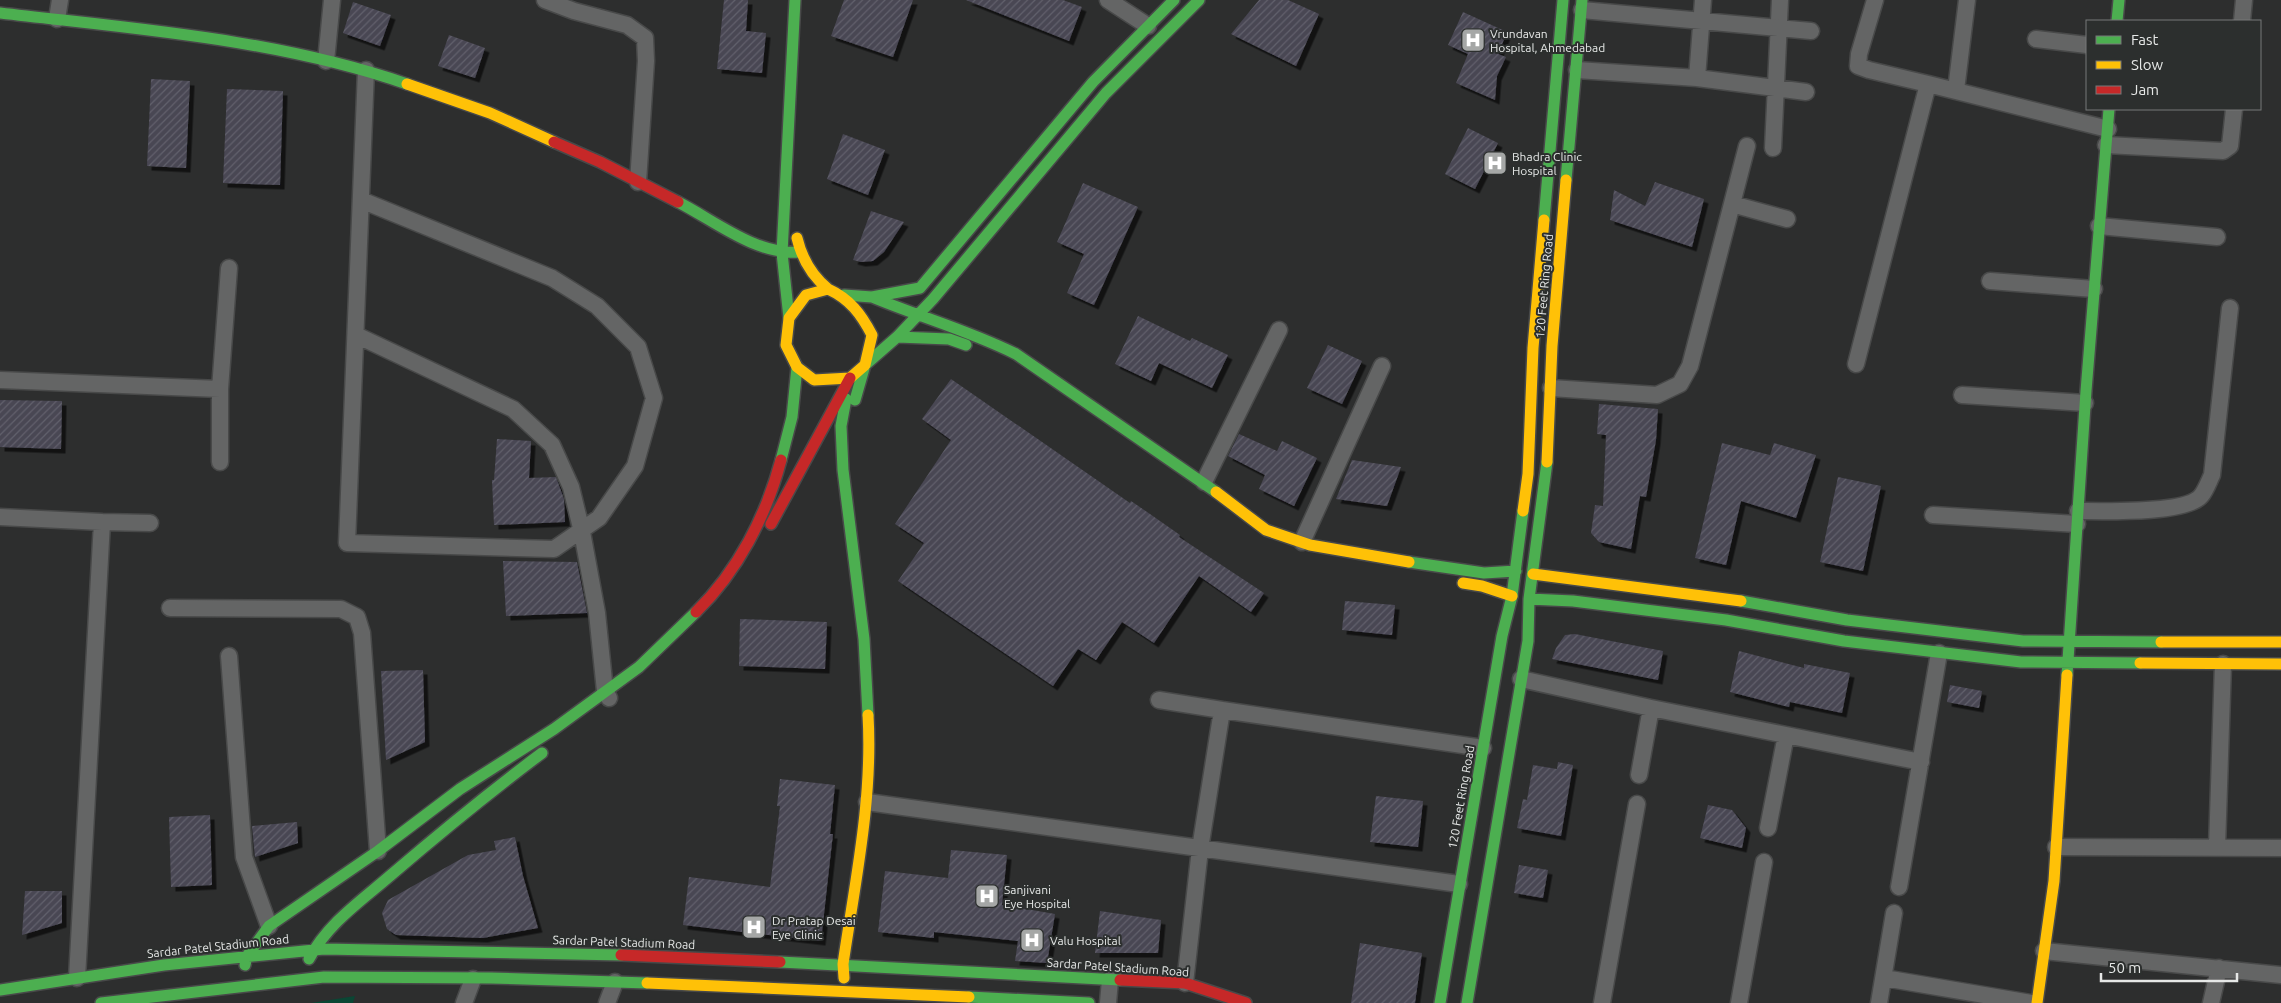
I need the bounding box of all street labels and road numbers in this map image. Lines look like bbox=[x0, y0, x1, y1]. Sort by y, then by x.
street label: 120 Feet Ring Road bbox=[1533, 233, 1555, 339]
street label: 120 Feet Ring Road bbox=[1446, 744, 1476, 850]
street label: Sardar Patel Stadium Road bbox=[146, 932, 290, 960]
street label: Sardar Patel Stadium Road bbox=[552, 933, 696, 951]
street label: Sardar Patel Stadium Road bbox=[1046, 956, 1190, 978]

